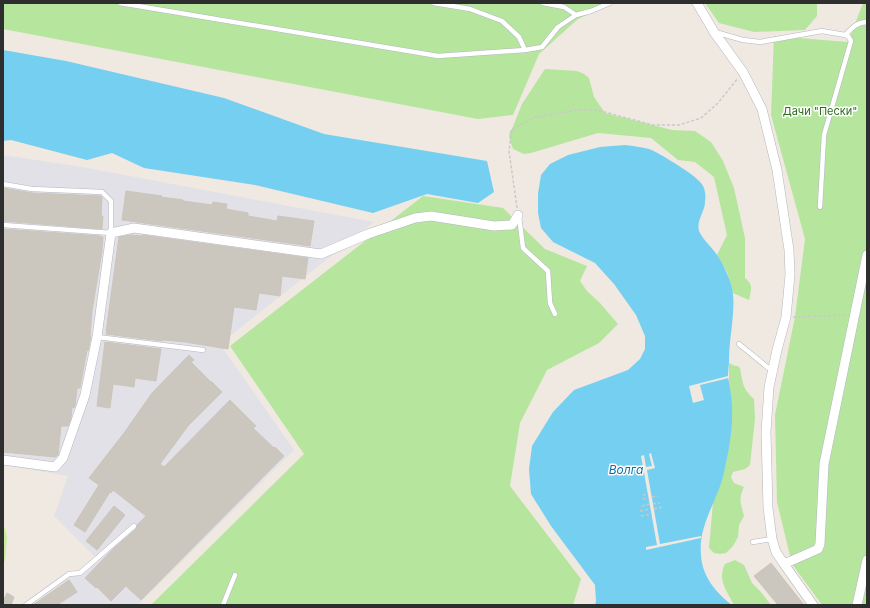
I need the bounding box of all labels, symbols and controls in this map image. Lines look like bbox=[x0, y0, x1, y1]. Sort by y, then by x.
park label: Дачи "Пески" bbox=[783, 104, 857, 118]
water label: Волга bbox=[609, 462, 643, 477]

